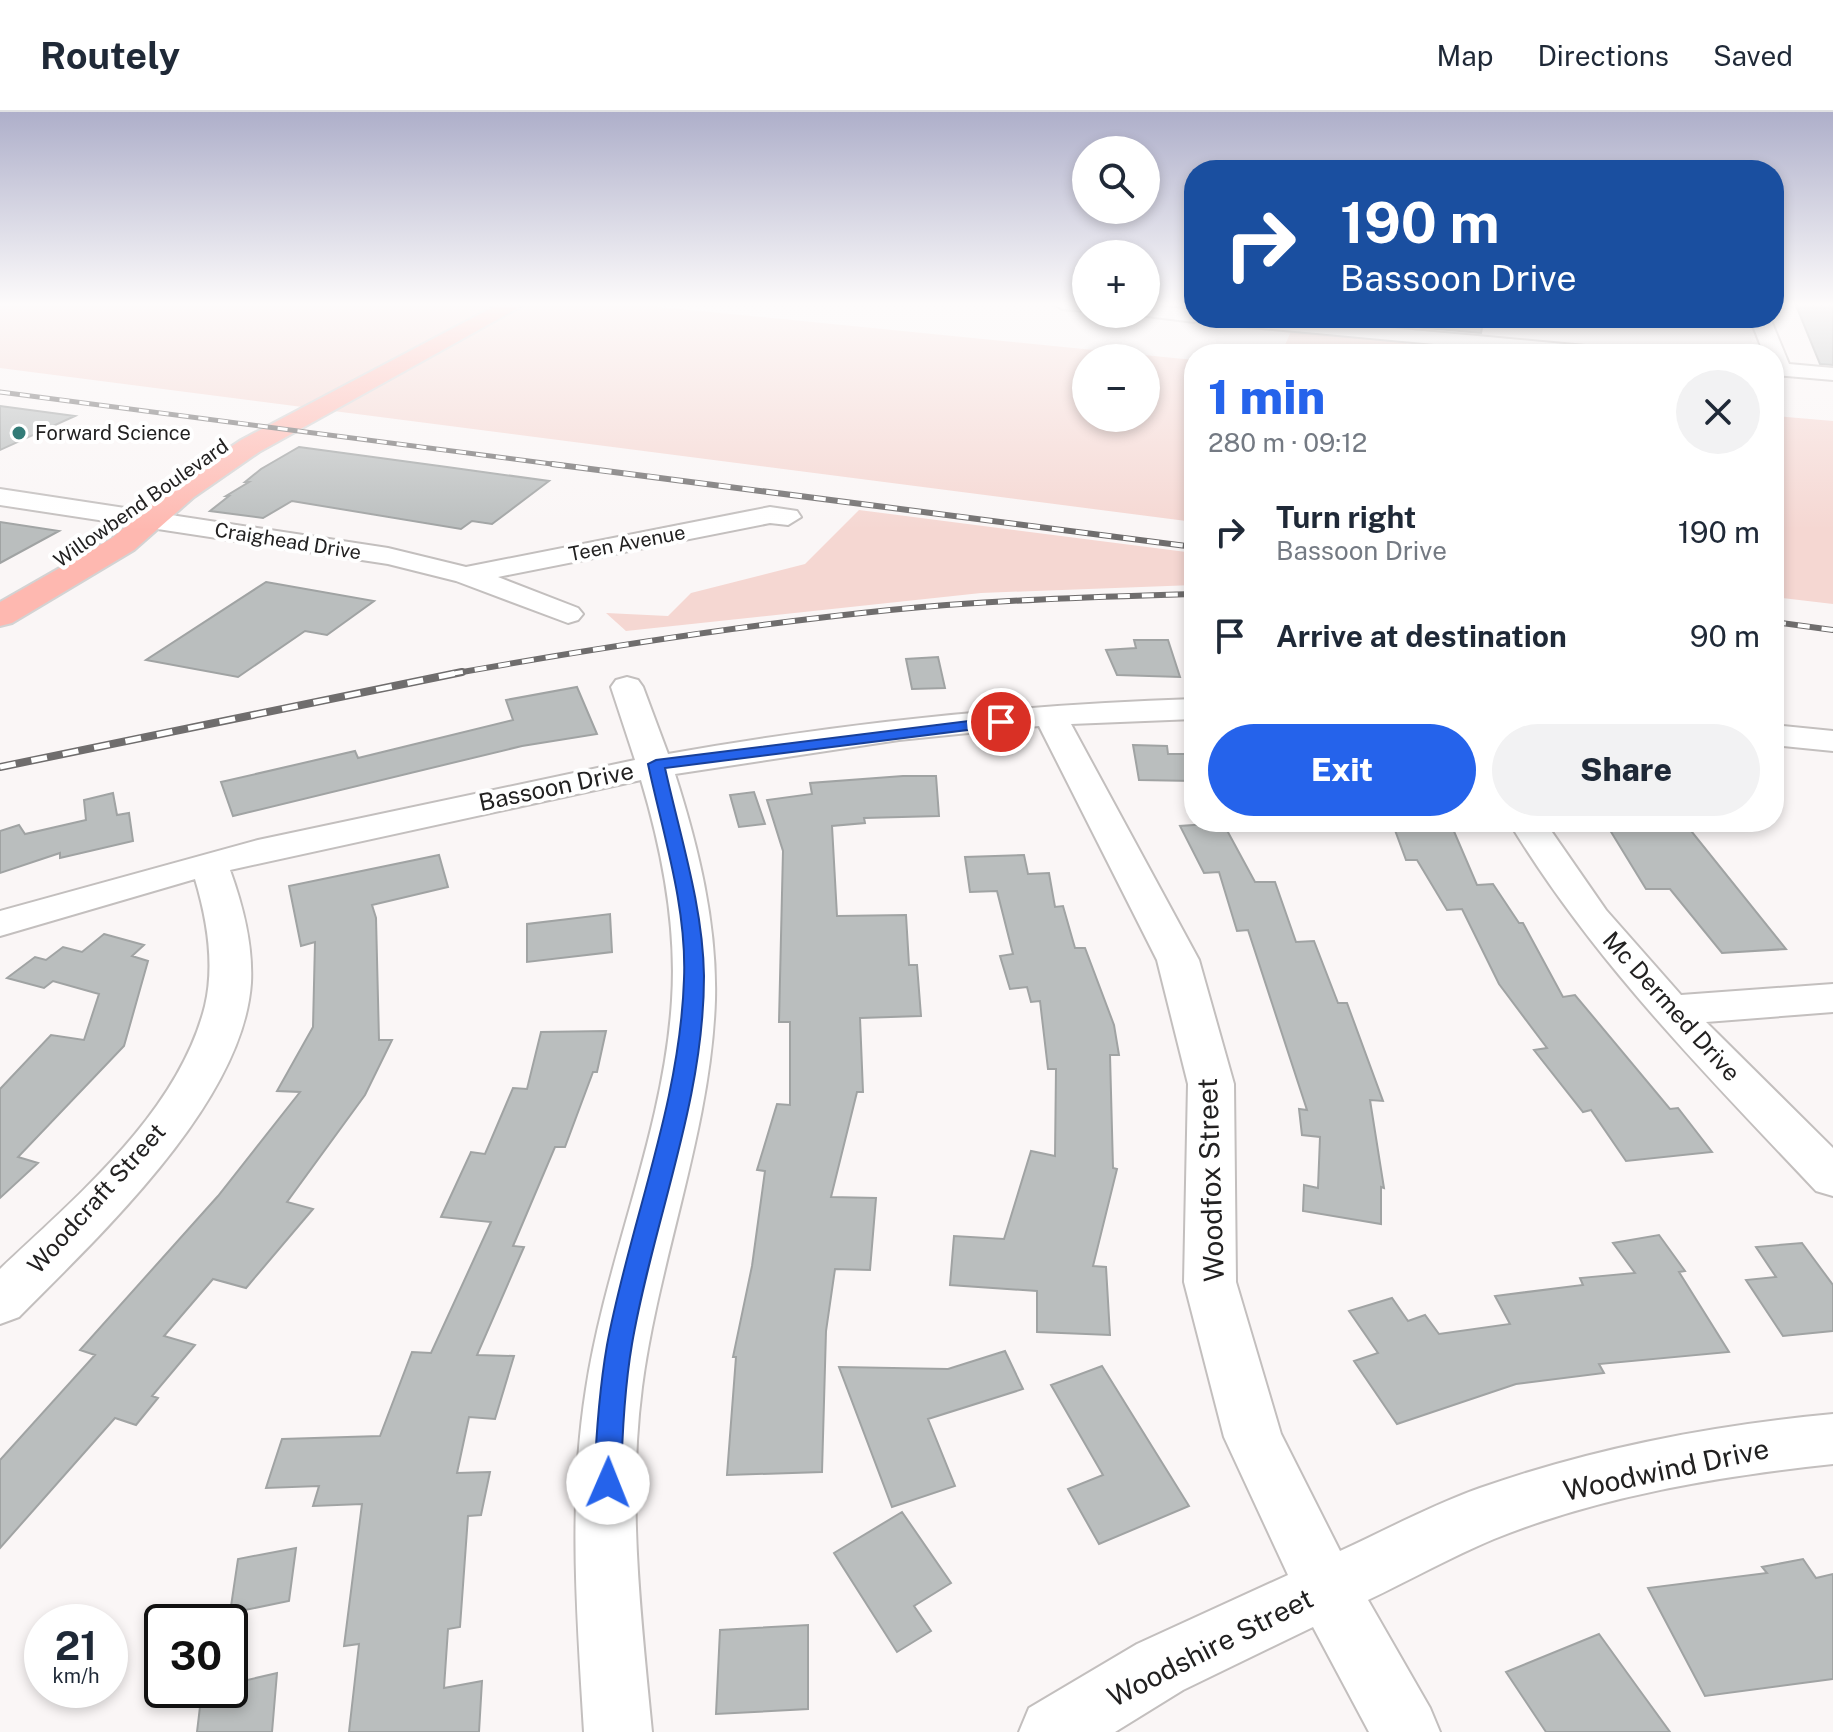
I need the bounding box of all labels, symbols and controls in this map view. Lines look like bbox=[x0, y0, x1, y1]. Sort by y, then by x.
text: Routely bbox=[40, 33, 180, 78]
text: Map bbox=[1437, 39, 1493, 72]
text: Directions bbox=[1537, 39, 1669, 72]
text: Saved bbox=[1713, 39, 1793, 72]
map controls bbox=[1072, 136, 1160, 432]
button: search bbox=[1072, 136, 1160, 224]
text: 190 m bbox=[1340, 190, 1500, 256]
icon: right bbox=[1208, 192, 1312, 296]
button: + bbox=[1072, 240, 1160, 328]
text: Bassoon Drive bbox=[1340, 257, 1577, 299]
button: − bbox=[1072, 344, 1160, 432]
text: 1 min bbox=[1208, 368, 1325, 425]
button: close bbox=[1676, 370, 1760, 454]
place label: Forward Science bbox=[35, 421, 191, 445]
marker: Forward Science bbox=[10, 424, 28, 442]
text: 280 m · 09:12 bbox=[1208, 427, 1367, 458]
street label: Willowbend Boulevard bbox=[49, 434, 233, 572]
text: Turn right bbox=[1276, 499, 1416, 535]
icon: right bbox=[1208, 510, 1252, 554]
text: 190 m bbox=[1678, 514, 1760, 550]
street label: Craighead Drive bbox=[213, 518, 363, 564]
street label: Teen Avenue bbox=[567, 520, 687, 566]
text: Bassoon Drive bbox=[1276, 535, 1447, 566]
icon: arrive bbox=[1208, 614, 1252, 658]
text: Arrive at destination bbox=[1276, 618, 1567, 654]
text: 90 m bbox=[1690, 618, 1760, 654]
pin bbox=[967, 688, 1035, 756]
icon: arrive bbox=[979, 700, 1023, 744]
button: Exit bbox=[1208, 724, 1476, 816]
button: Share bbox=[1492, 724, 1760, 816]
street label: Bassoon Drive bbox=[476, 756, 636, 816]
street label: Mc Dermed Drive bbox=[1598, 926, 1746, 1086]
street label: Woodfox Street bbox=[1190, 1078, 1230, 1282]
street label: Woodcraft Street bbox=[21, 1117, 171, 1279]
street label: Woodwind Drive bbox=[1560, 1431, 1772, 1507]
position arrow bbox=[566, 1441, 650, 1525]
street label: Woodshire Street bbox=[1102, 1581, 1318, 1713]
speed limit sign: 30 bbox=[144, 1604, 248, 1708]
text: 21 bbox=[55, 1622, 97, 1669]
text: km/h bbox=[52, 1664, 100, 1688]

